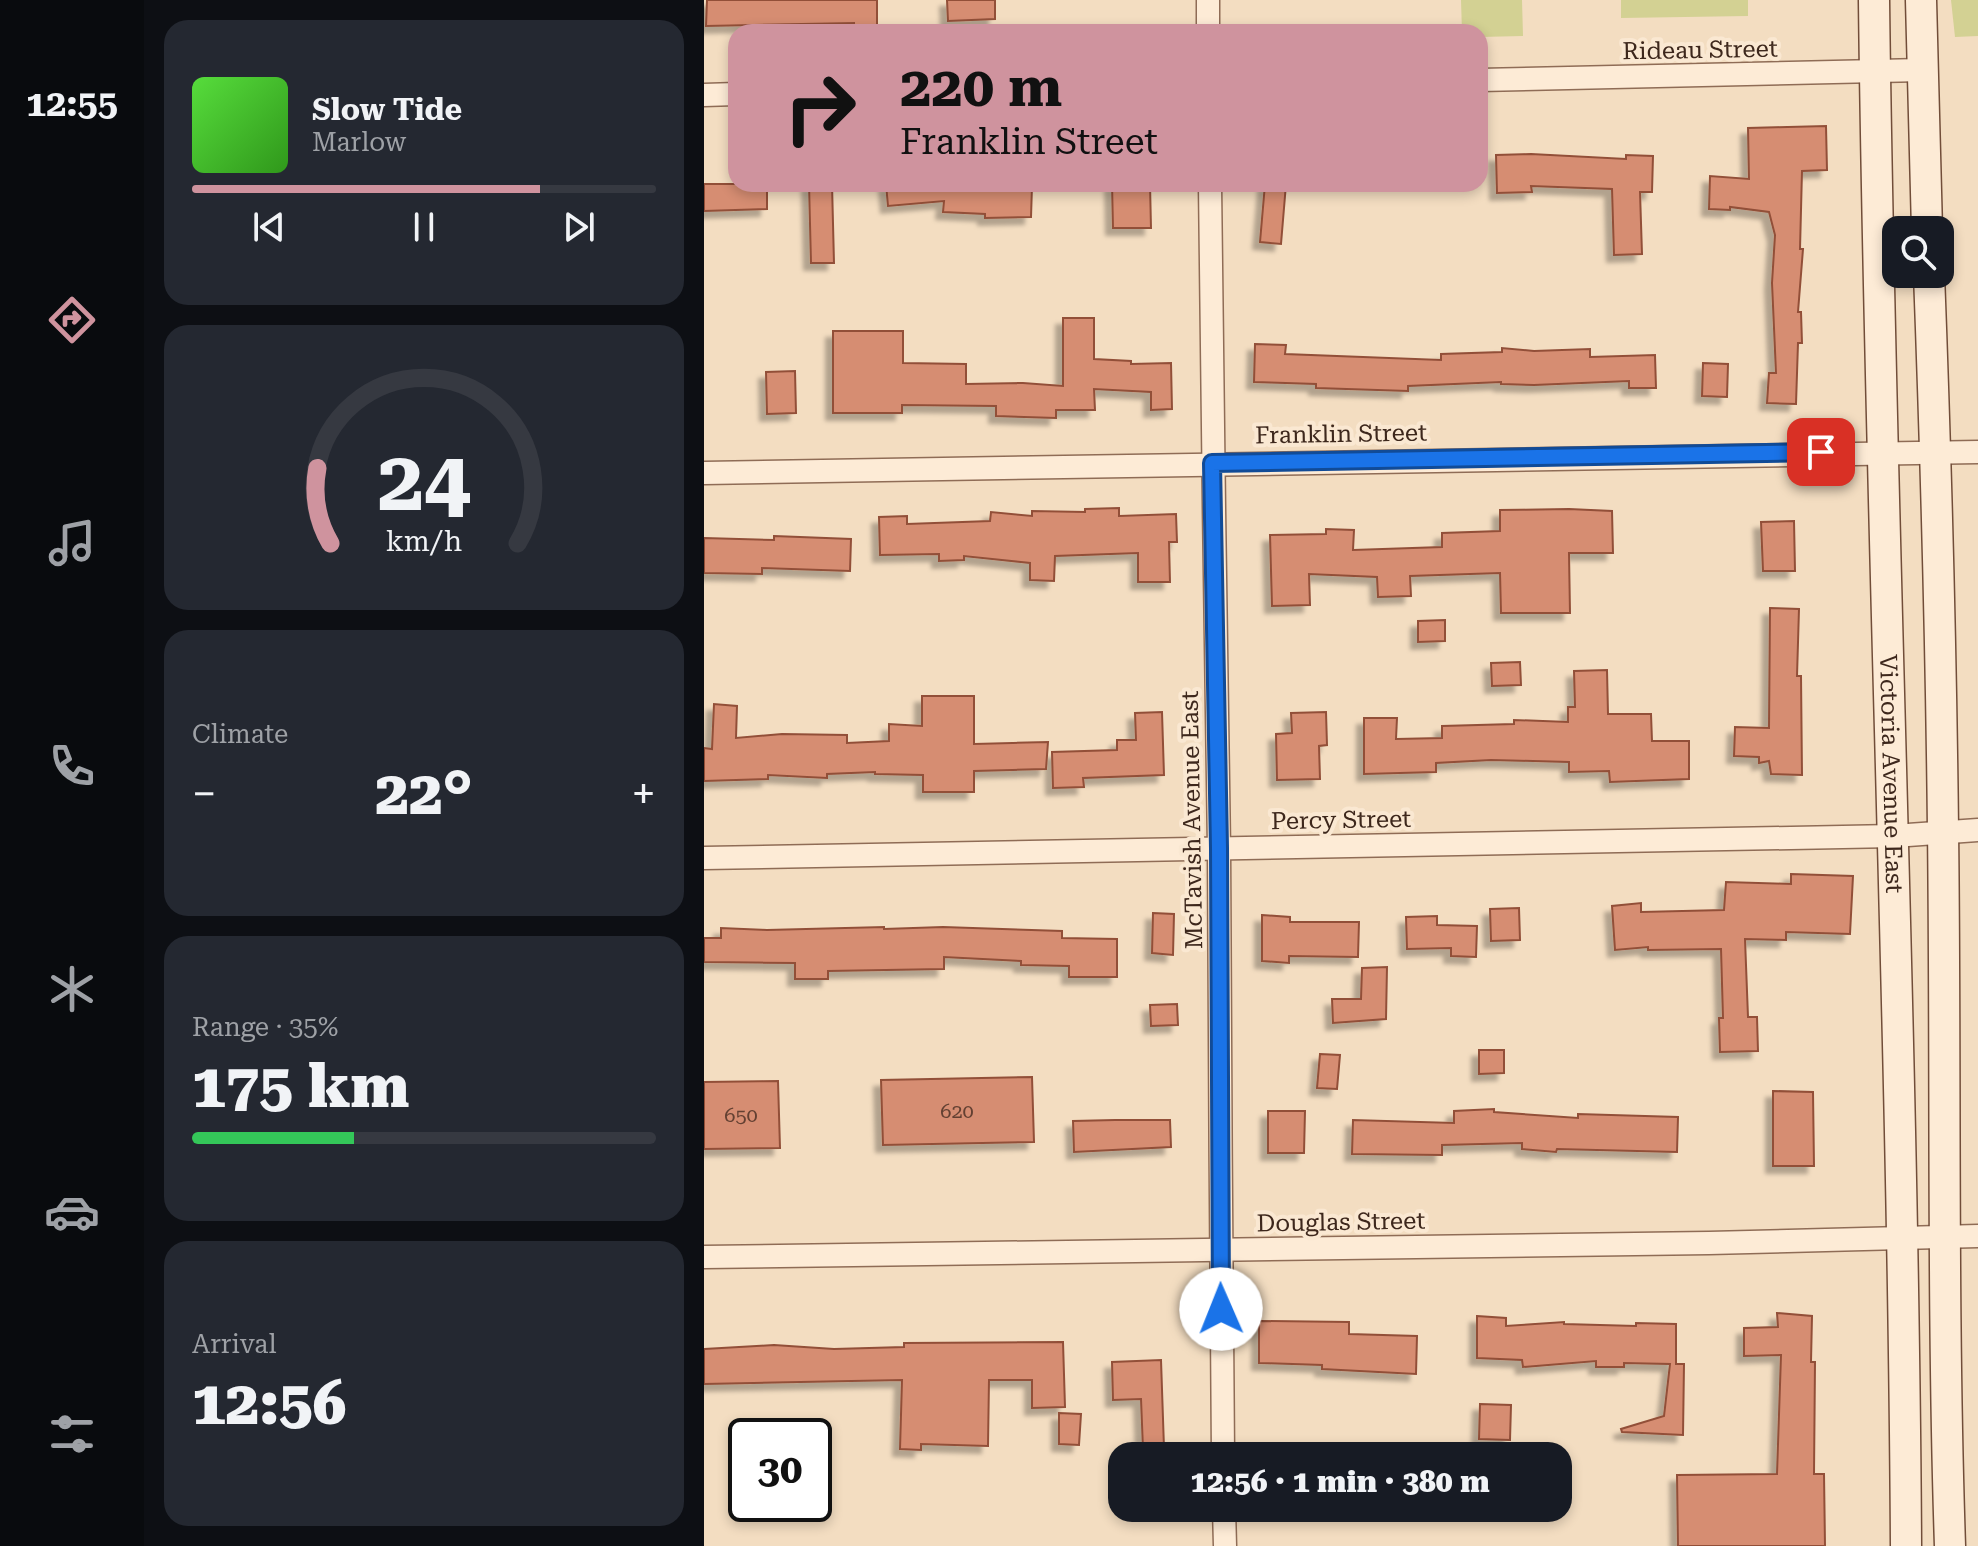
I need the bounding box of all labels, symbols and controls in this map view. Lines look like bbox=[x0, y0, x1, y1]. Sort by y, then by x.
street label: Rideau Street bbox=[1622, 35, 1778, 65]
text: 220 m bbox=[900, 54, 1062, 120]
icon: right bbox=[768, 56, 872, 160]
text: 12:55 bbox=[26, 83, 118, 125]
text: Slow Tide bbox=[312, 92, 462, 127]
text: Franklin Street bbox=[900, 121, 1158, 163]
text: Marlow bbox=[312, 127, 406, 157]
icon: previous bbox=[247, 205, 291, 249]
icon: pause bbox=[402, 205, 446, 249]
icon: next bbox=[557, 205, 601, 249]
map controls bbox=[1882, 216, 1954, 288]
button: search bbox=[1882, 216, 1954, 288]
icon: directions bbox=[44, 292, 100, 348]
pin bbox=[1787, 418, 1855, 486]
street label: Franklin Street bbox=[1255, 419, 1427, 449]
icon: arrive bbox=[1799, 430, 1843, 474]
text: 24 bbox=[377, 432, 471, 529]
icon: music bbox=[44, 515, 100, 571]
text: km/h bbox=[386, 524, 462, 558]
street label: Victoria Avenue East bbox=[1874, 654, 1908, 894]
street label: McTavish Avenue East bbox=[1176, 690, 1208, 950]
text: Climate bbox=[192, 719, 288, 749]
icon: phone bbox=[44, 738, 100, 794]
text: 22° bbox=[375, 758, 473, 829]
text: − bbox=[192, 768, 217, 820]
text: + bbox=[631, 768, 656, 820]
street label: Percy Street bbox=[1271, 805, 1411, 835]
icon: climate bbox=[44, 961, 100, 1017]
text: Range · 35% bbox=[192, 1012, 338, 1042]
text: 175 km bbox=[192, 1051, 409, 1122]
house number: 620 bbox=[940, 1099, 974, 1123]
house number: 650 bbox=[724, 1103, 758, 1127]
icon: car bbox=[44, 1184, 100, 1240]
street label: Douglas Street bbox=[1256, 1207, 1426, 1237]
position arrow bbox=[1179, 1267, 1263, 1351]
text: Arrival bbox=[192, 1329, 277, 1359]
text: 12:56 bbox=[192, 1368, 346, 1439]
icon: filters bbox=[44, 1406, 100, 1462]
speed limit sign: 30 bbox=[728, 1418, 832, 1522]
text: 12:56 · 1 min · 380 m bbox=[1190, 1464, 1490, 1499]

